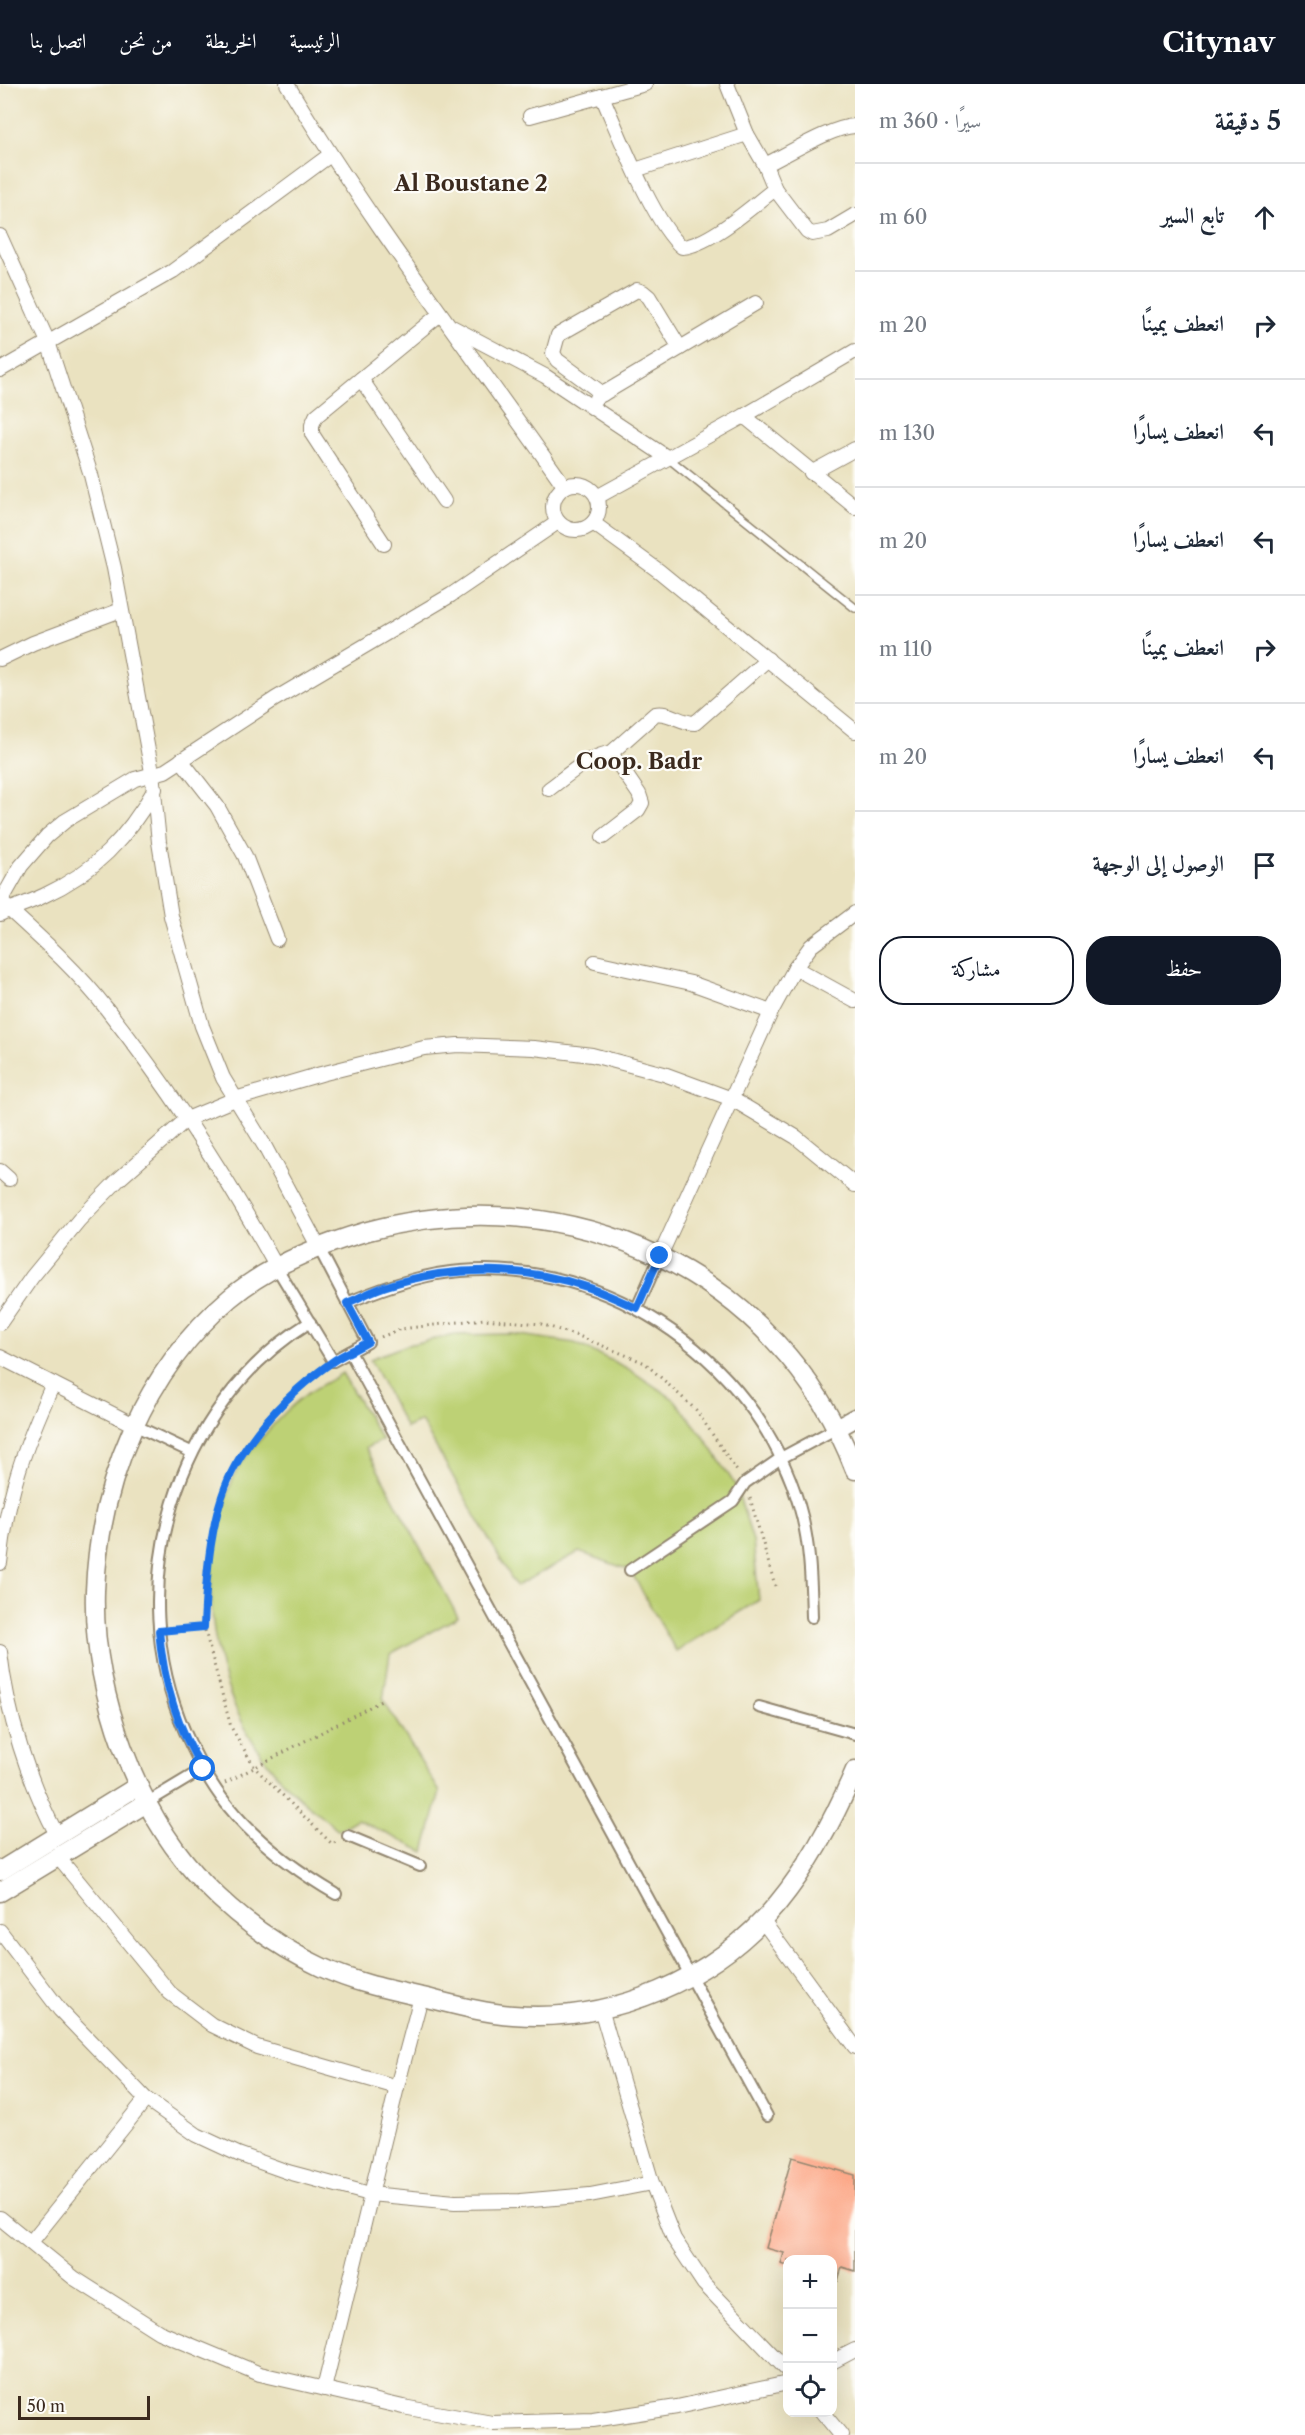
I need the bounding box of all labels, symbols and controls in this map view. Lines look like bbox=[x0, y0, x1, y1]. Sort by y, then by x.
text: Citynav bbox=[1162, 25, 1275, 59]
text: اتصل بنا bbox=[30, 28, 86, 53]
text: من نحن bbox=[119, 28, 172, 53]
text: الخريطة bbox=[205, 28, 257, 53]
text: الرئيسية bbox=[290, 28, 340, 53]
text: 5 دقيقة bbox=[1215, 105, 1281, 137]
text: سيرًا · 360 m bbox=[879, 109, 981, 133]
district label: Al Boustane 2 bbox=[393, 170, 548, 197]
icon: ahead bbox=[1248, 201, 1281, 234]
text: تابع السير bbox=[1161, 202, 1224, 229]
text: 60 m bbox=[879, 205, 927, 229]
icon: right bbox=[1248, 309, 1281, 342]
text: انعطف يمينًا bbox=[1142, 310, 1224, 337]
text: 20 m bbox=[879, 313, 927, 337]
icon: left bbox=[1248, 417, 1281, 450]
text: انعطف يسارًا bbox=[1133, 418, 1224, 445]
text: 130 m bbox=[879, 421, 935, 445]
icon: left bbox=[1248, 525, 1281, 558]
text: انعطف يسارًا bbox=[1133, 526, 1224, 553]
text: 20 m bbox=[879, 529, 927, 553]
icon: right bbox=[1248, 633, 1281, 666]
text: انعطف يمينًا bbox=[1142, 634, 1224, 661]
text: 110 m bbox=[879, 637, 932, 661]
icon: left bbox=[1248, 741, 1281, 774]
text: انعطف يسارًا bbox=[1133, 742, 1224, 769]
text: 20 m bbox=[879, 745, 927, 769]
district label: Coop. Badr bbox=[576, 748, 702, 775]
icon: arrive bbox=[1248, 849, 1281, 882]
text: الوصول إلى الوجهة bbox=[1092, 850, 1224, 877]
button: مشاركة bbox=[879, 936, 1074, 1005]
button: حفظ bbox=[1086, 936, 1281, 1005]
route end bbox=[646, 1242, 672, 1268]
route start bbox=[189, 1755, 215, 1781]
map controls bbox=[783, 2255, 837, 2417]
button: + bbox=[783, 2255, 837, 2309]
button: − bbox=[783, 2309, 837, 2363]
button: locate bbox=[783, 2363, 837, 2417]
scale bar bbox=[18, 2393, 150, 2420]
text: 50 m bbox=[27, 2396, 65, 2416]

